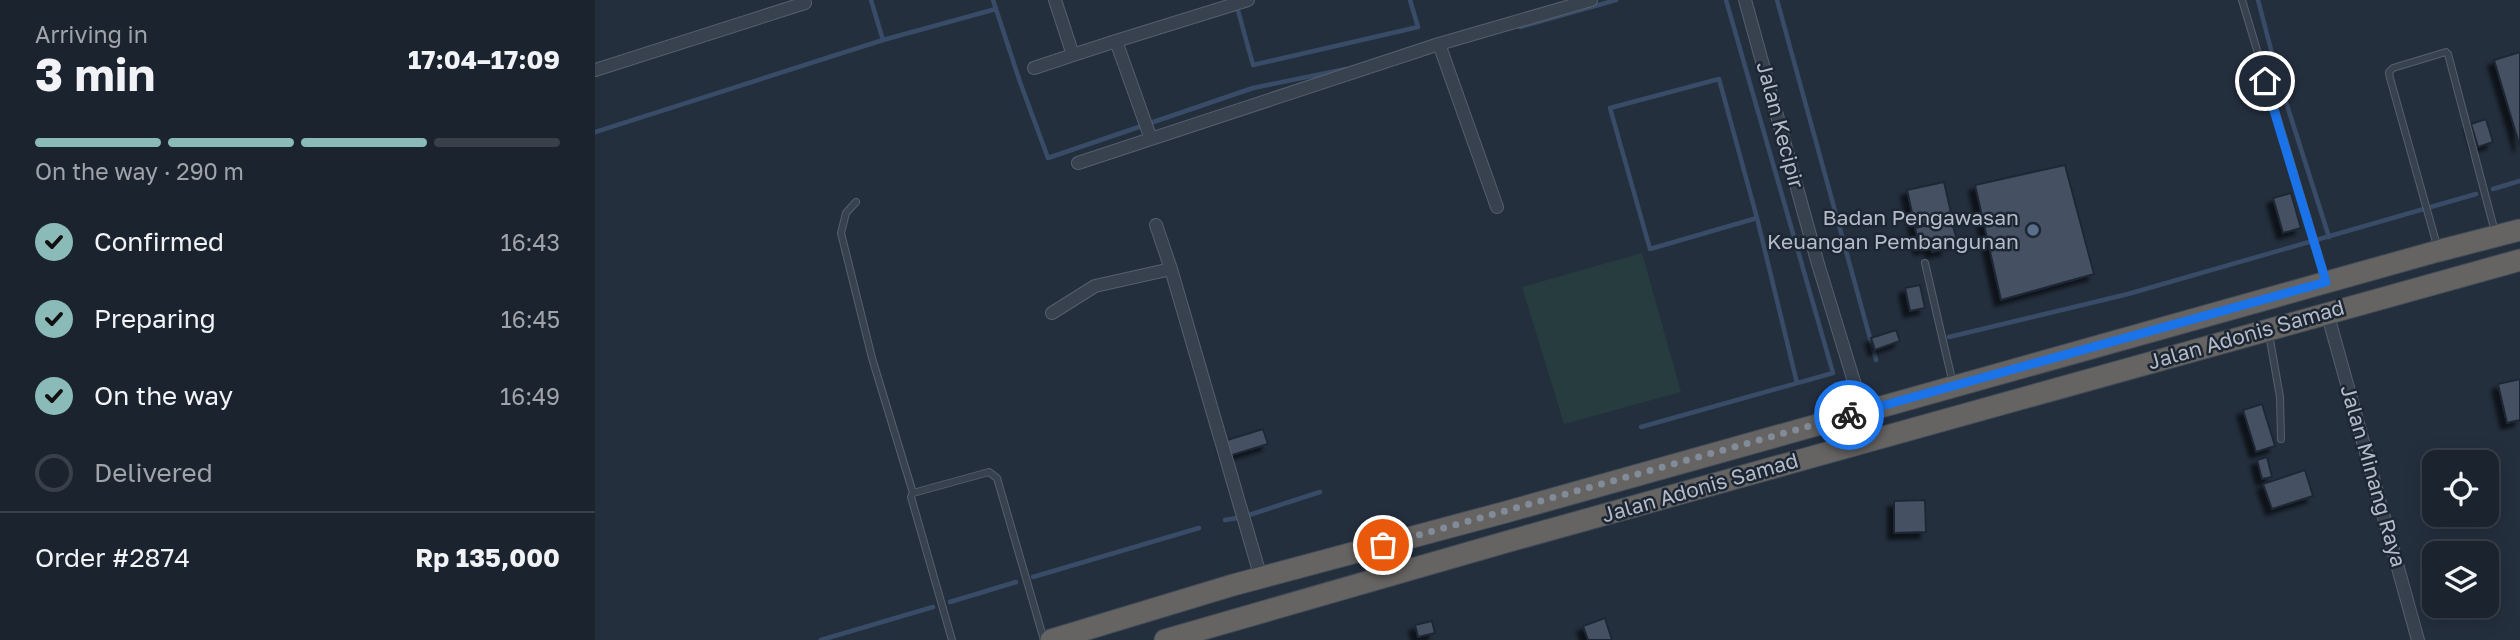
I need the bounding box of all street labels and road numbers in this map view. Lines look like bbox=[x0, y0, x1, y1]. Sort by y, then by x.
street label: Jalan Kecipir bbox=[1752, 58, 1810, 191]
street label: Jalan Adonis Samad bbox=[2144, 294, 2347, 375]
street label: Jalan Minang Raya bbox=[2336, 382, 2412, 570]
street label: Jalan Adonis Samad bbox=[1598, 447, 1801, 528]

